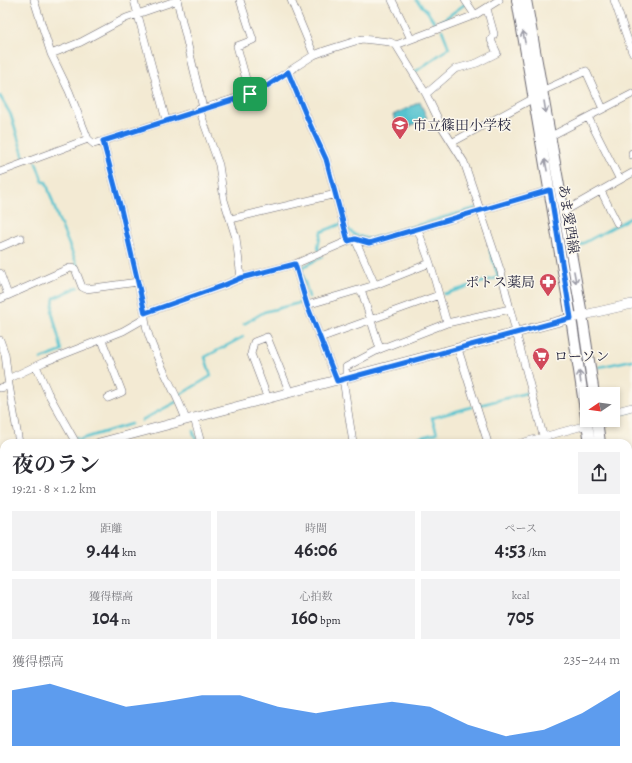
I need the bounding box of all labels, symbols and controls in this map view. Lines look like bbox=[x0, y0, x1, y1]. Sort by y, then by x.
one-way arrow bbox=[520, 31, 528, 44]
pin bbox=[233, 77, 267, 111]
icon: arrive bbox=[239, 83, 261, 105]
one-way arrow bbox=[541, 101, 549, 114]
school or university icon: 市立篠田小学校 bbox=[390, 115, 410, 140]
place label: 市立篠田小学校 bbox=[413, 116, 511, 135]
one-way arrow bbox=[542, 159, 550, 172]
street label: あま愛西線 bbox=[554, 183, 583, 255]
one-way arrow bbox=[571, 270, 579, 283]
pharmacy icon: ポトス薬局 bbox=[538, 272, 558, 297]
place label: ポトス薬局 bbox=[465, 273, 535, 292]
supermarket icon: ローソン bbox=[531, 346, 551, 371]
place label: ローソン bbox=[554, 347, 609, 366]
one-way arrow bbox=[576, 371, 584, 384]
north arrow bbox=[580, 387, 620, 427]
map controls bbox=[580, 387, 620, 427]
text: 夜のラン bbox=[12, 450, 100, 480]
button: share bbox=[578, 452, 620, 494]
text: 19:21 · 8 × 1.2 km bbox=[12, 480, 96, 497]
text: 距離 bbox=[100, 521, 122, 536]
text: 時間 bbox=[305, 521, 327, 536]
text: ペース bbox=[504, 521, 537, 536]
text: 9.44 bbox=[86, 536, 120, 563]
text: 46:06 bbox=[295, 536, 337, 563]
text: 4:53 bbox=[495, 536, 526, 563]
text: km bbox=[120, 545, 137, 560]
text: /km bbox=[526, 545, 547, 560]
text: kcal bbox=[512, 588, 529, 603]
text: 獲得標高 bbox=[89, 589, 133, 604]
text: 心拍数 bbox=[299, 589, 332, 604]
text: 705 bbox=[507, 603, 534, 630]
text: 104 bbox=[92, 604, 119, 631]
text: 160 bbox=[291, 604, 318, 631]
text: m bbox=[119, 613, 130, 628]
text: bpm bbox=[318, 613, 341, 628]
text: 235–244 m bbox=[564, 651, 620, 668]
text: 獲得標高 bbox=[12, 653, 64, 670]

